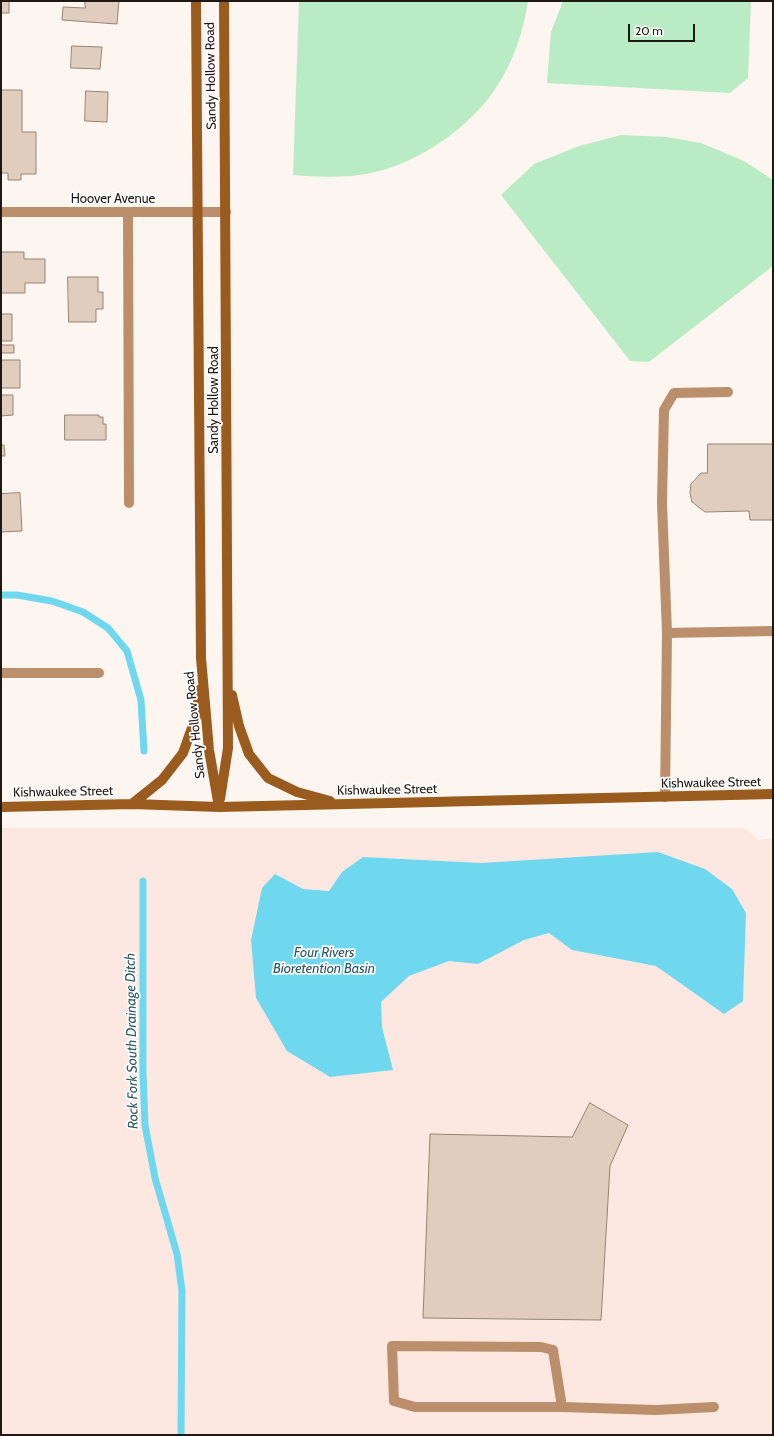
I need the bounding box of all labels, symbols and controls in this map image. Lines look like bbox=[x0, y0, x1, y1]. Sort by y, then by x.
scale bar bbox=[630, 16, 697, 42]
street label: Sandy Hollow Road bbox=[202, 22, 220, 130]
text: 20 m bbox=[635, 23, 663, 38]
street label: Hoover Avenue bbox=[71, 191, 155, 207]
street label: Sandy Hollow Road bbox=[206, 346, 222, 454]
street label: Sandy Hollow Road bbox=[182, 671, 208, 779]
street label: Kishwaukee Street bbox=[661, 774, 761, 792]
street label: Kishwaukee Street bbox=[337, 781, 437, 799]
street label: Kishwaukee Street bbox=[13, 783, 113, 801]
water label: Four Rivers Bioretention Basin bbox=[273, 945, 375, 978]
water label: Rock Fork South Drainage Ditch bbox=[122, 953, 142, 1129]

